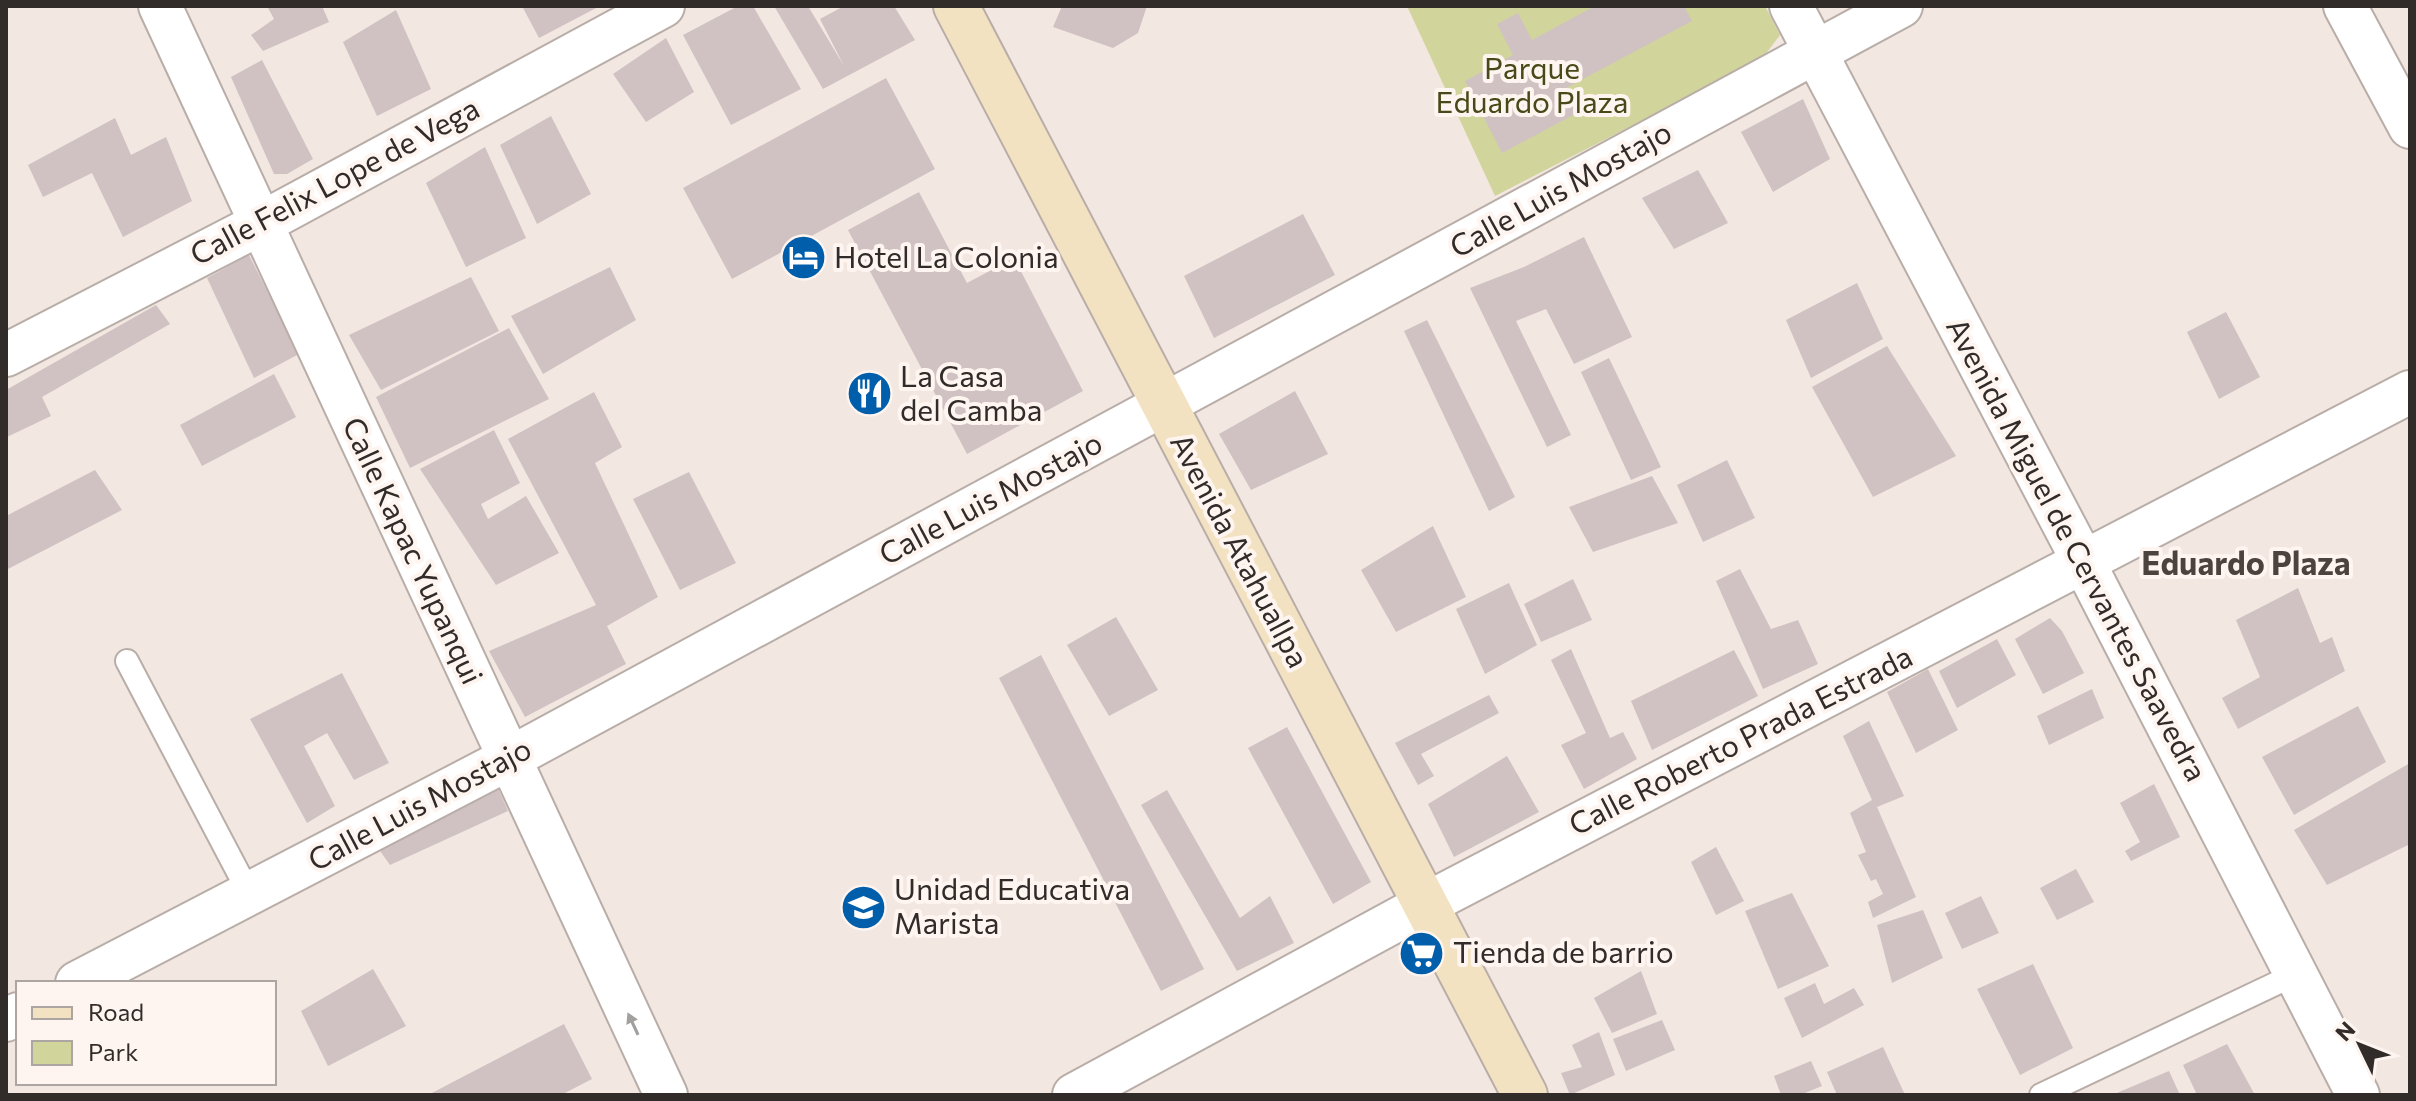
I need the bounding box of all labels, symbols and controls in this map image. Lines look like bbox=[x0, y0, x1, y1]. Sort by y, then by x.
park label: Parque Eduardo Plaza bbox=[1436, 48, 1628, 119]
street label: Calle Felix Lope de Vega bbox=[183, 88, 485, 272]
street label: Calle Luis Mostajo bbox=[1443, 112, 1677, 264]
hotel icon: Hotel La Colonia bbox=[779, 234, 827, 282]
place label: Hotel La Colonia bbox=[834, 237, 1059, 274]
street label: Avenida Miguel de Cervantes Saavedra bbox=[1940, 311, 2216, 787]
place label: La Casa del Camba bbox=[900, 356, 1042, 427]
restaurant icon: La Casa del Camba bbox=[845, 370, 893, 418]
street label: Calle Kapac Yupanqui bbox=[336, 411, 492, 689]
street label: Calle Luis Mostajo bbox=[872, 422, 1108, 571]
street label: Avenida Atahuallpa bbox=[1164, 426, 1319, 673]
district label: Eduardo Plaza bbox=[2141, 542, 2351, 582]
street label: Calle Roberto Prada Estrada bbox=[1562, 636, 1918, 842]
street label: Calle Luis Mostajo bbox=[301, 728, 537, 877]
place label: Unidad Educativa Marista bbox=[894, 869, 1130, 940]
school or university icon: Unidad Educativa Marista bbox=[839, 883, 887, 931]
supermarket icon: Tienda de barrio bbox=[1398, 929, 1446, 977]
place label: Tienda de barrio bbox=[1453, 932, 1674, 969]
legend bbox=[16, 981, 276, 1085]
text: Road bbox=[88, 997, 144, 1026]
north arrow bbox=[2320, 1005, 2400, 1085]
one-way arrow bbox=[627, 1013, 640, 1036]
text: N bbox=[2330, 1016, 2361, 1046]
text: Park bbox=[88, 1037, 138, 1066]

